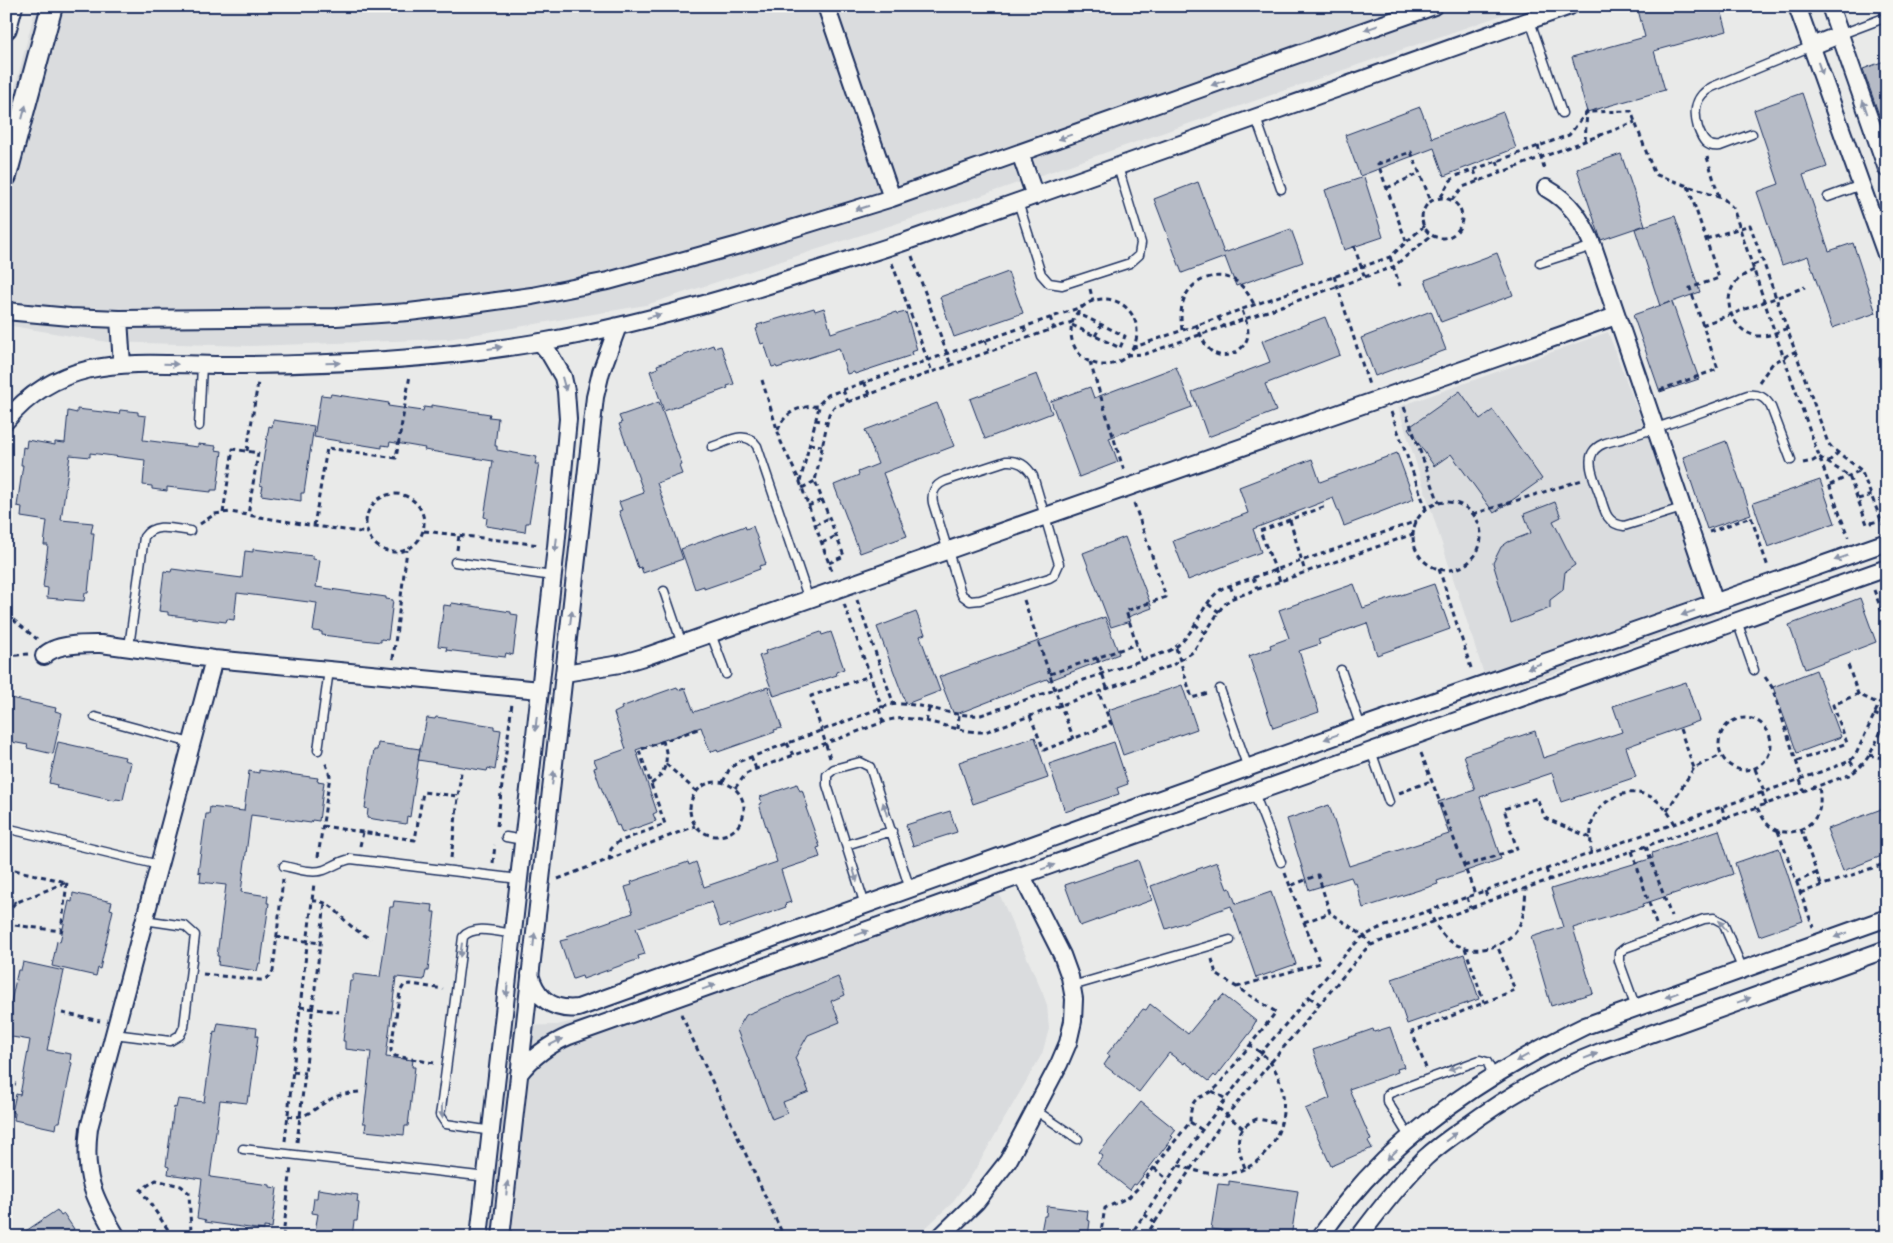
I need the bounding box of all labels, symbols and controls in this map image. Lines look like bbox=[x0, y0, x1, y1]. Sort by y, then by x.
one-way arrow bbox=[1363, 24, 1378, 32]
one-way arrow bbox=[1817, 61, 1824, 76]
one-way arrow bbox=[1210, 79, 1225, 87]
one-way arrow bbox=[1861, 99, 1869, 114]
one-way arrow bbox=[20, 104, 28, 119]
one-way arrow bbox=[1057, 133, 1072, 141]
one-way arrow bbox=[854, 204, 869, 212]
one-way arrow bbox=[647, 312, 662, 320]
one-way arrow bbox=[487, 344, 503, 352]
one-way arrow bbox=[325, 358, 341, 366]
one-way arrow bbox=[163, 360, 179, 368]
one-way arrow bbox=[561, 376, 569, 391]
one-way arrow bbox=[552, 537, 560, 553]
one-way arrow bbox=[1833, 554, 1848, 562]
one-way arrow bbox=[567, 609, 575, 625]
one-way arrow bbox=[1680, 610, 1695, 617]
one-way arrow bbox=[1527, 663, 1542, 670]
one-way arrow bbox=[532, 716, 540, 732]
one-way arrow bbox=[1324, 734, 1339, 742]
one-way arrow bbox=[549, 770, 557, 786]
one-way arrow bbox=[881, 802, 888, 817]
one-way arrow bbox=[1041, 863, 1056, 871]
one-way arrow bbox=[852, 867, 860, 882]
one-way arrow bbox=[1718, 920, 1728, 933]
one-way arrow bbox=[855, 929, 870, 937]
one-way arrow bbox=[1833, 931, 1848, 939]
one-way arrow bbox=[530, 932, 538, 948]
one-way arrow bbox=[457, 942, 465, 958]
one-way arrow bbox=[503, 982, 511, 998]
one-way arrow bbox=[702, 983, 717, 991]
one-way arrow bbox=[1664, 992, 1679, 999]
one-way arrow bbox=[1736, 996, 1751, 1003]
one-way arrow bbox=[549, 1038, 563, 1046]
one-way arrow bbox=[1584, 1051, 1598, 1059]
one-way arrow bbox=[1515, 1054, 1529, 1063]
one-way arrow bbox=[1448, 1065, 1463, 1072]
one-way arrow bbox=[438, 1104, 446, 1120]
one-way arrow bbox=[1444, 1132, 1457, 1143]
one-way arrow bbox=[1386, 1149, 1398, 1161]
one-way arrow bbox=[503, 1180, 511, 1196]

